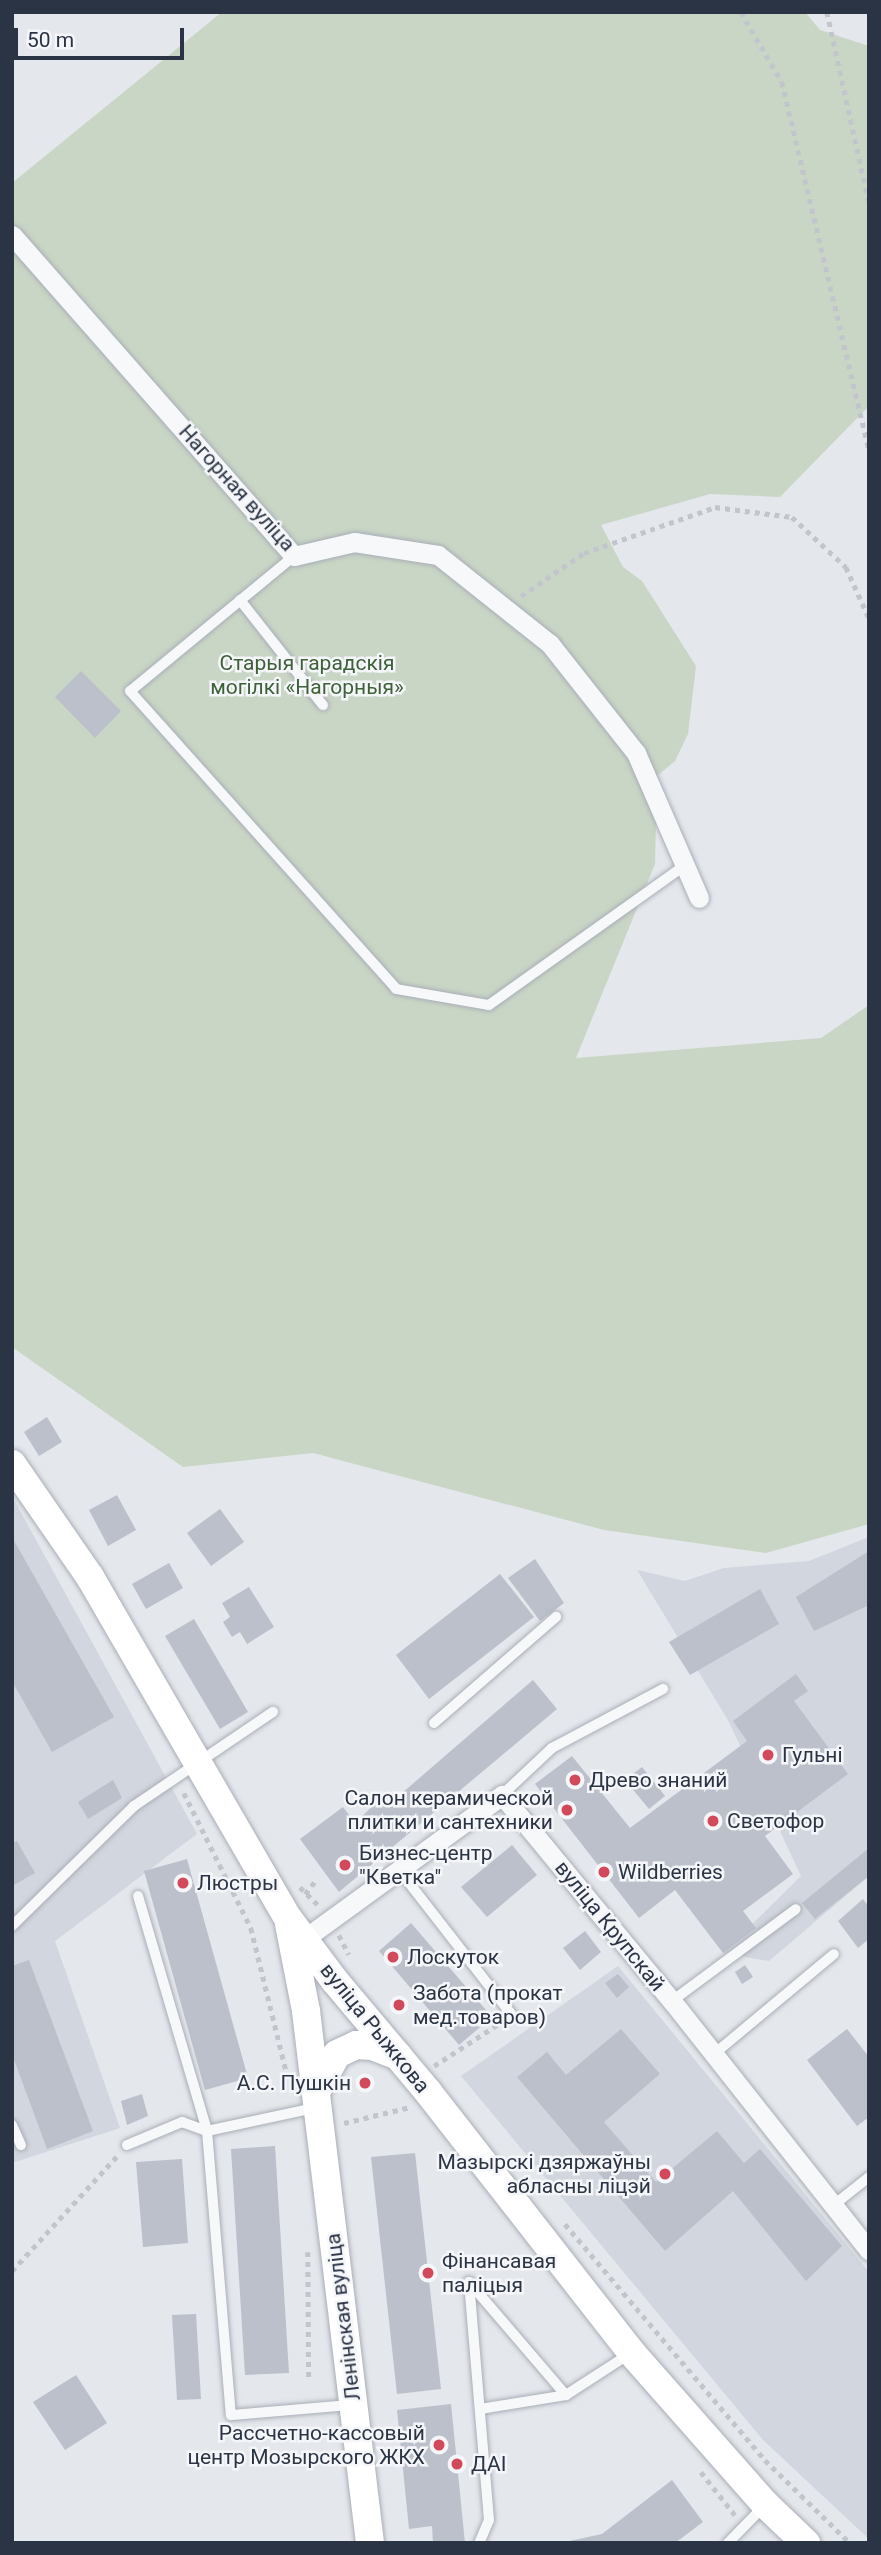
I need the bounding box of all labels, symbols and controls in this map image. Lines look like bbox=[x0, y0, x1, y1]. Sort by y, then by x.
scale bar bbox=[18, 14, 187, 58]
text: 50 m bbox=[27, 28, 74, 52]
street label: Нагорная вуліца bbox=[174, 420, 300, 556]
park label: Старыя гарадскія могілкі «Нагорныя» bbox=[210, 650, 404, 700]
place label: Гульнi bbox=[782, 1742, 842, 1768]
marker: Гульнi bbox=[760, 1747, 776, 1763]
place label: Древо знаний bbox=[589, 1767, 727, 1793]
marker: Древо знаний bbox=[567, 1772, 583, 1788]
place label: Салон керамической плитки и сантехники bbox=[344, 1785, 553, 1835]
marker: Салон керамической плитки и сантехники bbox=[559, 1802, 575, 1818]
place label: Светофор bbox=[727, 1808, 824, 1834]
marker: Светофор bbox=[705, 1813, 721, 1829]
place label: Бизнес-центр "Кветка" bbox=[359, 1840, 493, 1890]
street label: вуліца Крупскай bbox=[550, 1856, 670, 1996]
marker: Бизнес-центр "Кветка" bbox=[337, 1857, 353, 1873]
place label: Wildberries bbox=[618, 1859, 723, 1885]
marker: Wildberries bbox=[596, 1864, 612, 1880]
place label: Люстры bbox=[197, 1870, 278, 1896]
marker: Люстры bbox=[175, 1875, 191, 1891]
place label: Лоскуток bbox=[407, 1944, 499, 1970]
marker: Лоскуток bbox=[385, 1949, 401, 1965]
street label: вуліца Рыжкова bbox=[315, 1958, 435, 2098]
place label: Забота (прокат мед.товаров) bbox=[413, 1980, 563, 2030]
marker: Забота (прокат мед.товаров) bbox=[391, 1997, 407, 2013]
place label: А.С. Пушкін bbox=[237, 2070, 351, 2096]
marker: А.С. Пушкін bbox=[357, 2075, 373, 2091]
place label: Мазырскі дзяржаўны абласны ліцэй bbox=[438, 2149, 651, 2199]
marker: Мазырскі дзяржаўны абласны ліцэй bbox=[657, 2166, 673, 2182]
street label: Ленінская вуліца bbox=[320, 2232, 366, 2402]
place label: Фінансавая паліцыя bbox=[442, 2248, 556, 2298]
marker: Фінансавая паліцыя bbox=[420, 2265, 436, 2281]
place label: Рассчетно-кассовый центр Мозырского ЖКХ bbox=[188, 2420, 425, 2470]
marker: Рассчетно-кассовый центр Мозырского ЖКХ bbox=[431, 2437, 447, 2453]
place label: ДАІ bbox=[471, 2451, 506, 2477]
marker: ДАІ bbox=[449, 2456, 465, 2472]

